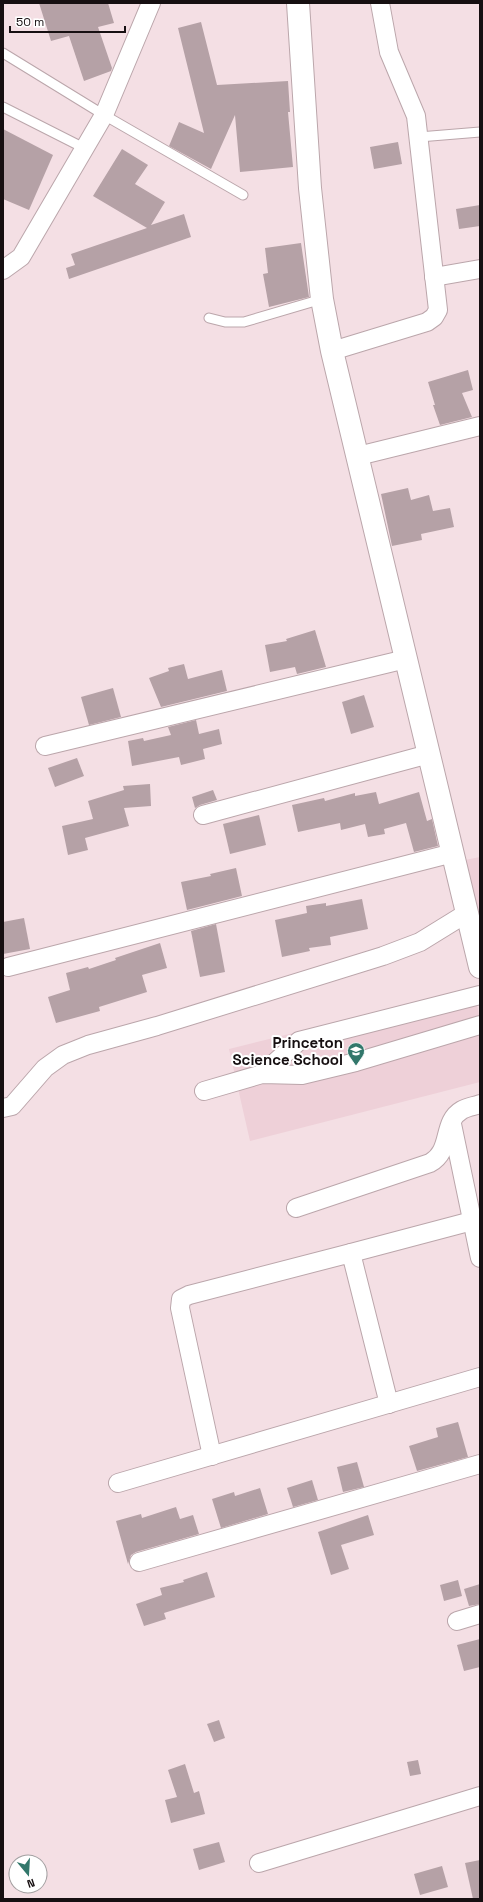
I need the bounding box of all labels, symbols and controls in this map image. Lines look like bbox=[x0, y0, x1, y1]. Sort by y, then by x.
scale bar bbox=[10, 8, 125, 34]
text: 50 m bbox=[16, 14, 44, 30]
place label: Princeton Science School bbox=[233, 1033, 343, 1069]
school or university icon: Princeton Science School bbox=[346, 1041, 366, 1066]
north arrow bbox=[8, 1854, 48, 1894]
text: N bbox=[25, 1876, 37, 1891]

